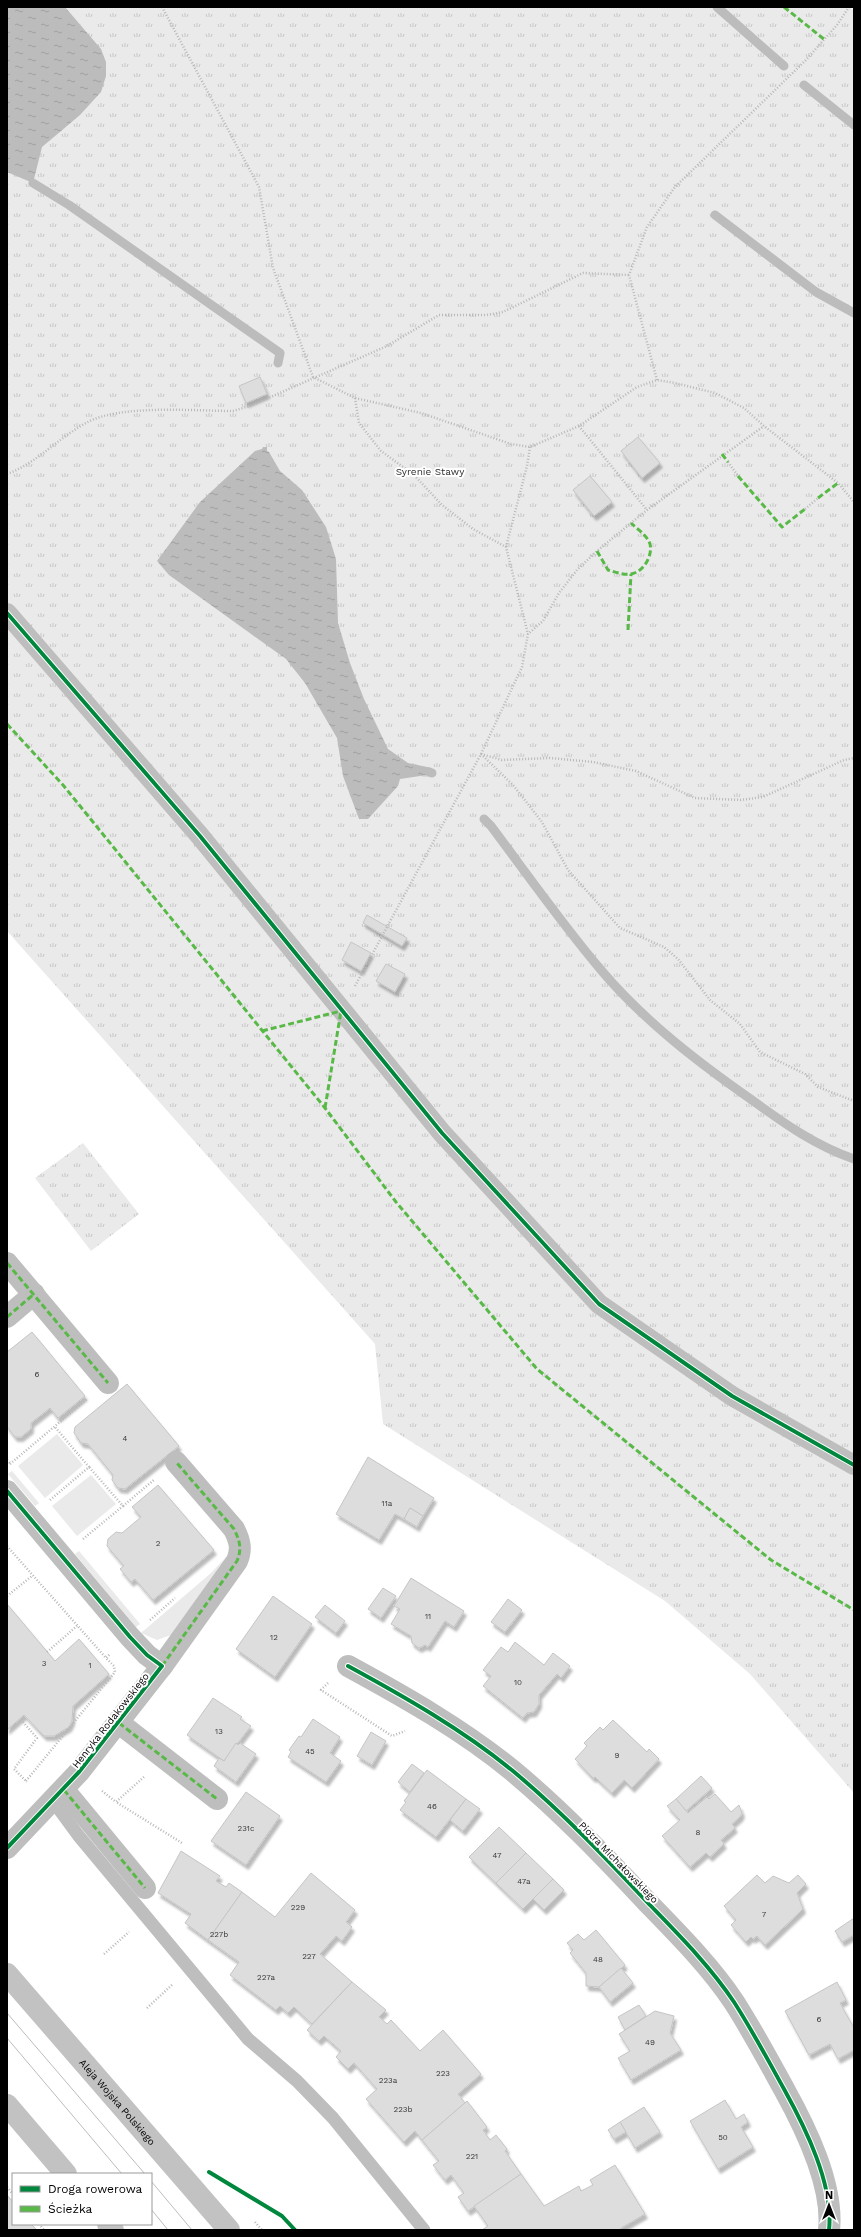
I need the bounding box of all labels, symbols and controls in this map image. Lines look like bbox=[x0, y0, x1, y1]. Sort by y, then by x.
park label: Syrenie Stawy bbox=[396, 466, 465, 477]
house number: 6 bbox=[35, 1370, 40, 1379]
house number: 4 bbox=[123, 1434, 128, 1443]
house number: 11a bbox=[382, 1499, 393, 1508]
house number: 2 bbox=[156, 1539, 161, 1548]
house number: 11 bbox=[425, 1612, 431, 1621]
house number: 12 bbox=[270, 1633, 278, 1642]
house number: 3 bbox=[42, 1659, 47, 1668]
house number: 1 bbox=[88, 1661, 92, 1670]
street label: Henryka Rodakowskiego bbox=[70, 1671, 151, 1770]
house number: 10 bbox=[514, 1678, 522, 1687]
house number: 13 bbox=[215, 1727, 223, 1736]
house number: 45 bbox=[305, 1747, 315, 1756]
house number: 9 bbox=[615, 1751, 620, 1760]
house number: 46 bbox=[427, 1802, 437, 1811]
street label: Piotra Michałowskiego bbox=[577, 1819, 660, 1905]
house number: 231c bbox=[238, 1824, 255, 1833]
house number: 8 bbox=[696, 1828, 701, 1837]
house number: 47 bbox=[493, 1851, 502, 1860]
house number: 47a bbox=[517, 1877, 531, 1886]
house number: 229 bbox=[291, 1903, 305, 1912]
house number: 7 bbox=[762, 1910, 767, 1919]
house number: 227b bbox=[210, 1930, 228, 1939]
house number: 227 bbox=[302, 1952, 316, 1961]
house number: 48 bbox=[593, 1955, 603, 1964]
house number: 227a bbox=[257, 1973, 275, 1982]
house number: 6 bbox=[817, 2015, 822, 2024]
house number: 49 bbox=[645, 2038, 655, 2047]
street label: Aleja Wojska Polskiego bbox=[77, 2057, 158, 2147]
house number: 223 bbox=[436, 2069, 450, 2078]
house number: 223a bbox=[379, 2076, 398, 2085]
house number: 223b bbox=[393, 2105, 413, 2114]
house number: 50 bbox=[718, 2133, 728, 2142]
house number: 221 bbox=[466, 2152, 478, 2161]
legend bbox=[12, 2173, 152, 2225]
text: Droga rowerowa bbox=[48, 2182, 143, 2196]
north arrow bbox=[809, 2185, 849, 2225]
text: N bbox=[825, 2189, 833, 2202]
text: Ścieżka bbox=[48, 2202, 93, 2216]

